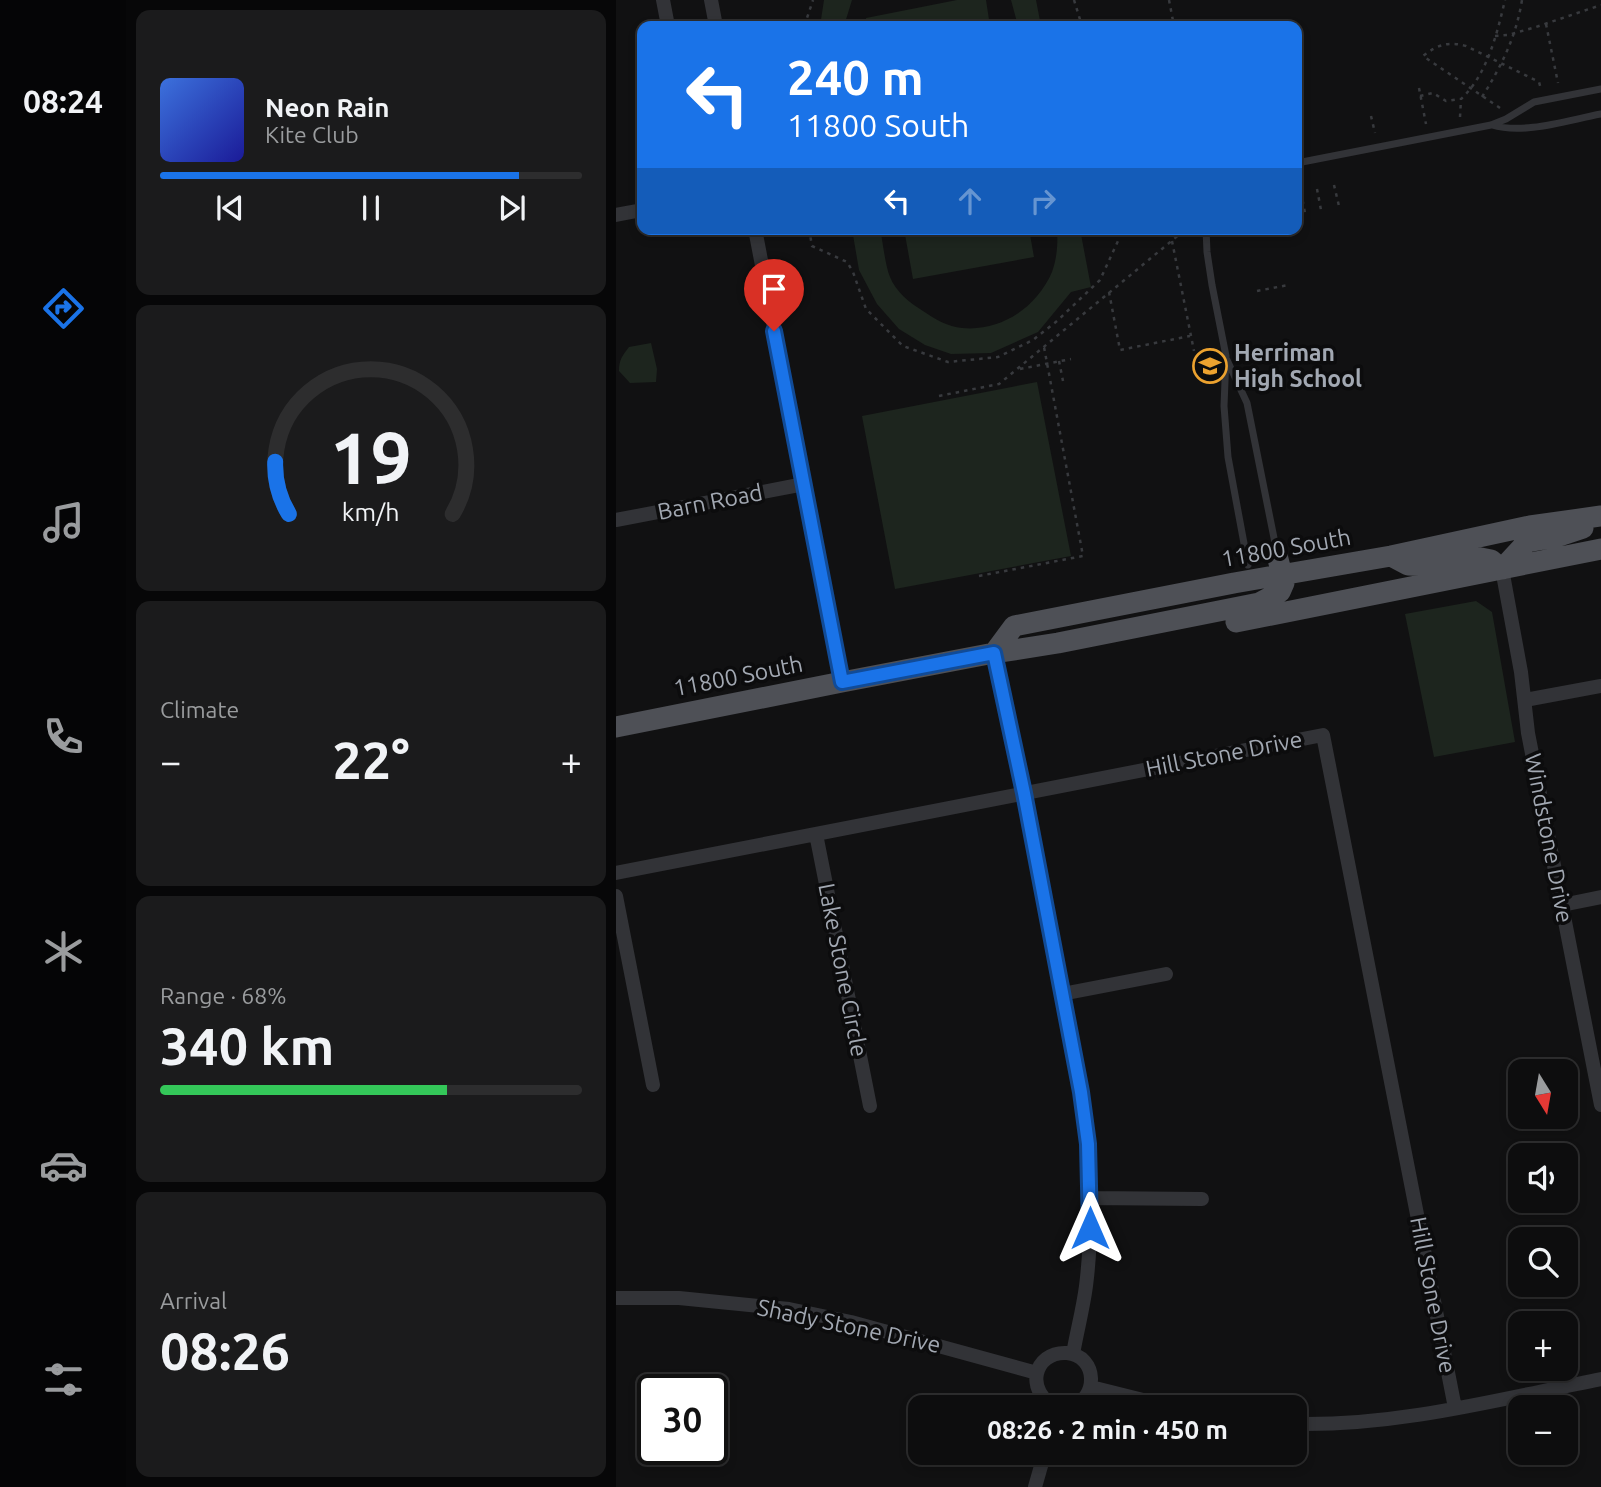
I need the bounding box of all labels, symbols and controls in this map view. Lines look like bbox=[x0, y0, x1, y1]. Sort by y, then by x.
icon: left bbox=[672, 49, 763, 140]
text: 240 m bbox=[787, 49, 924, 104]
text: 08:24 bbox=[23, 83, 103, 119]
text: Neon Rain bbox=[265, 93, 390, 122]
text: 11800 South bbox=[787, 107, 969, 143]
text: Kite Club bbox=[265, 122, 359, 147]
icon: left bbox=[878, 182, 916, 220]
icon: ahead bbox=[951, 182, 989, 220]
icon: right bbox=[1024, 182, 1062, 220]
icon: previous bbox=[211, 189, 249, 227]
icon: pause bbox=[352, 189, 390, 227]
icon: next bbox=[493, 189, 531, 227]
pin bbox=[744, 259, 804, 331]
icon: arrive bbox=[755, 270, 793, 308]
icon: directions bbox=[39, 284, 88, 333]
place label: Herriman High School bbox=[1234, 340, 1362, 391]
school or university icon: Herriman High School bbox=[1191, 347, 1229, 385]
text: 19 bbox=[330, 417, 412, 499]
street label: Barn Road bbox=[655, 479, 765, 524]
icon: music bbox=[39, 498, 88, 547]
text: km/h bbox=[342, 498, 400, 526]
street label: 11800 South bbox=[1219, 524, 1353, 571]
street label: 11800 South bbox=[671, 651, 805, 700]
text: Climate bbox=[160, 697, 239, 722]
icon: phone bbox=[39, 712, 88, 761]
street label: Hill Stone Drive bbox=[1144, 726, 1304, 781]
text: 22° bbox=[332, 731, 410, 789]
text: − bbox=[160, 740, 181, 782]
text: + bbox=[561, 740, 582, 782]
street label: Windstone Drive bbox=[1521, 751, 1578, 925]
street label: Lake Stone Circle bbox=[814, 881, 873, 1059]
icon: climate bbox=[39, 927, 88, 976]
text: Range · 68% bbox=[160, 983, 287, 1008]
text: 340 km bbox=[160, 1017, 334, 1075]
north arrow bbox=[1508, 1059, 1578, 1129]
map controls bbox=[1508, 1059, 1578, 1465]
icon: car bbox=[39, 1141, 88, 1190]
button: sound bbox=[1508, 1143, 1578, 1213]
position arrow bbox=[1053, 1191, 1127, 1265]
street label: Hill Stone Drive bbox=[1406, 1215, 1461, 1375]
button: search bbox=[1508, 1227, 1578, 1297]
text: Arrival bbox=[160, 1288, 227, 1313]
street label: Shady Stone Drive bbox=[755, 1294, 943, 1357]
button: + bbox=[1508, 1311, 1578, 1381]
text: 08:26 bbox=[160, 1322, 290, 1380]
icon: filters bbox=[39, 1355, 88, 1404]
speed limit sign: 30 bbox=[637, 1374, 728, 1465]
button: − bbox=[1508, 1395, 1578, 1465]
text: 08:26 · 2 min · 450 m bbox=[987, 1415, 1228, 1444]

